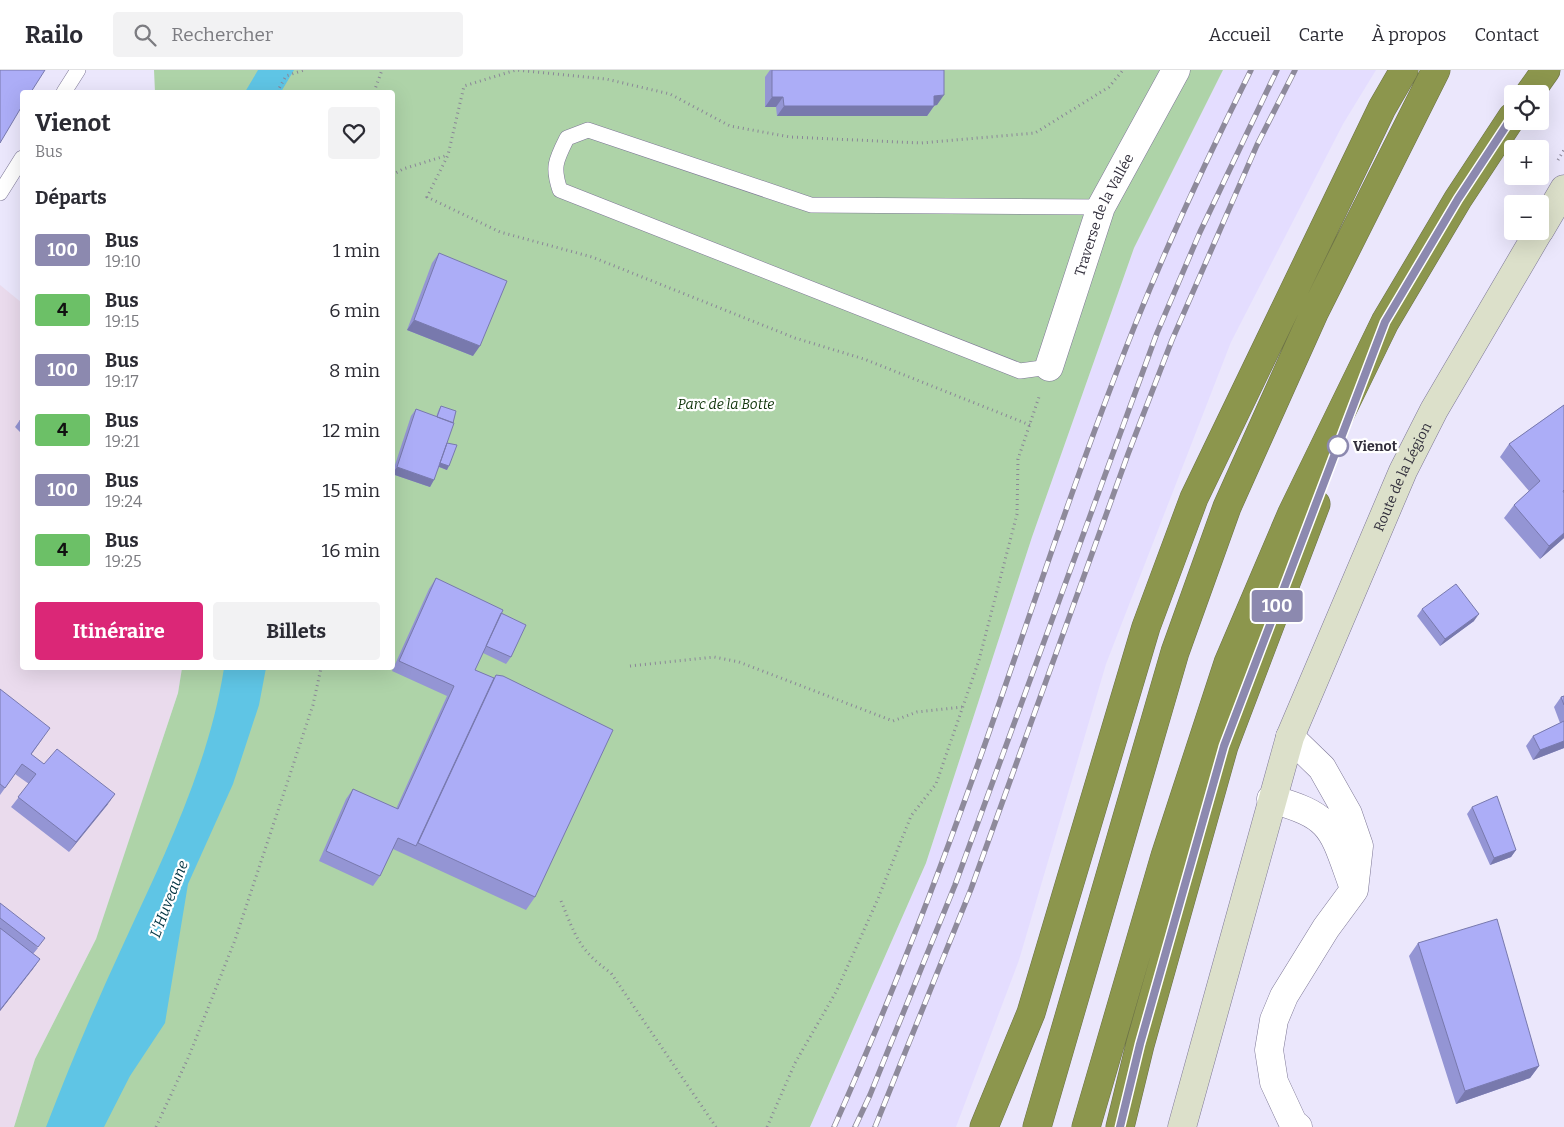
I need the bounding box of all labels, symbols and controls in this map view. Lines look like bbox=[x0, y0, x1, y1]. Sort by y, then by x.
search box bbox=[113, 12, 463, 57]
text: Railo bbox=[25, 21, 83, 49]
icon: search bbox=[131, 21, 159, 49]
text: Rechercher bbox=[171, 23, 273, 46]
text: Accueil bbox=[1209, 24, 1271, 46]
text: Carte bbox=[1299, 24, 1344, 46]
text: À propos bbox=[1372, 24, 1446, 46]
text: Contact bbox=[1474, 24, 1539, 46]
map controls bbox=[1504, 85, 1549, 240]
button: locate bbox=[1504, 85, 1549, 130]
button: heart bbox=[328, 107, 380, 159]
text: Vienot bbox=[35, 109, 111, 137]
button: + bbox=[1504, 140, 1549, 185]
text: Bus bbox=[35, 142, 63, 161]
street label: Traverse de la Vallée bbox=[1071, 151, 1138, 278]
text: Départs bbox=[35, 186, 107, 209]
button: − bbox=[1504, 195, 1549, 240]
text: Bus bbox=[105, 229, 139, 252]
text: 100 bbox=[47, 239, 78, 261]
text: 1 min bbox=[333, 239, 380, 262]
text: 19:10 bbox=[105, 252, 141, 271]
text: Bus bbox=[105, 289, 139, 312]
text: 4 bbox=[57, 299, 68, 321]
text: 6 min bbox=[329, 299, 380, 322]
text: 19:15 bbox=[105, 312, 139, 331]
text: Bus bbox=[105, 349, 139, 372]
text: 100 bbox=[47, 359, 78, 381]
text: 8 min bbox=[329, 359, 380, 382]
text: 19:17 bbox=[105, 372, 139, 391]
park label: Parc de la Botte bbox=[678, 396, 774, 413]
text: Bus bbox=[105, 409, 139, 432]
text: 4 bbox=[57, 419, 68, 441]
text: 12 min bbox=[322, 419, 380, 442]
street label: Route de la Légion bbox=[1370, 420, 1435, 534]
text: 19:21 bbox=[105, 432, 139, 451]
marker: Vienot bbox=[1327, 435, 1349, 457]
place label: Vienot bbox=[1353, 438, 1398, 455]
text: Bus bbox=[105, 469, 139, 492]
text: 100 bbox=[47, 479, 78, 501]
text: 15 min bbox=[323, 479, 380, 502]
text: 19:24 bbox=[105, 492, 142, 511]
text: Bus bbox=[105, 529, 139, 552]
text: 4 bbox=[57, 539, 68, 561]
text: 16 min bbox=[322, 539, 380, 562]
text: 19:25 bbox=[105, 552, 142, 571]
line badge: 100 bbox=[1248, 590, 1306, 622]
text: 100 bbox=[1262, 595, 1292, 617]
button: Itinéraire bbox=[35, 602, 203, 660]
button: Billets bbox=[213, 602, 380, 660]
water label: L'Huveaune bbox=[146, 858, 192, 940]

